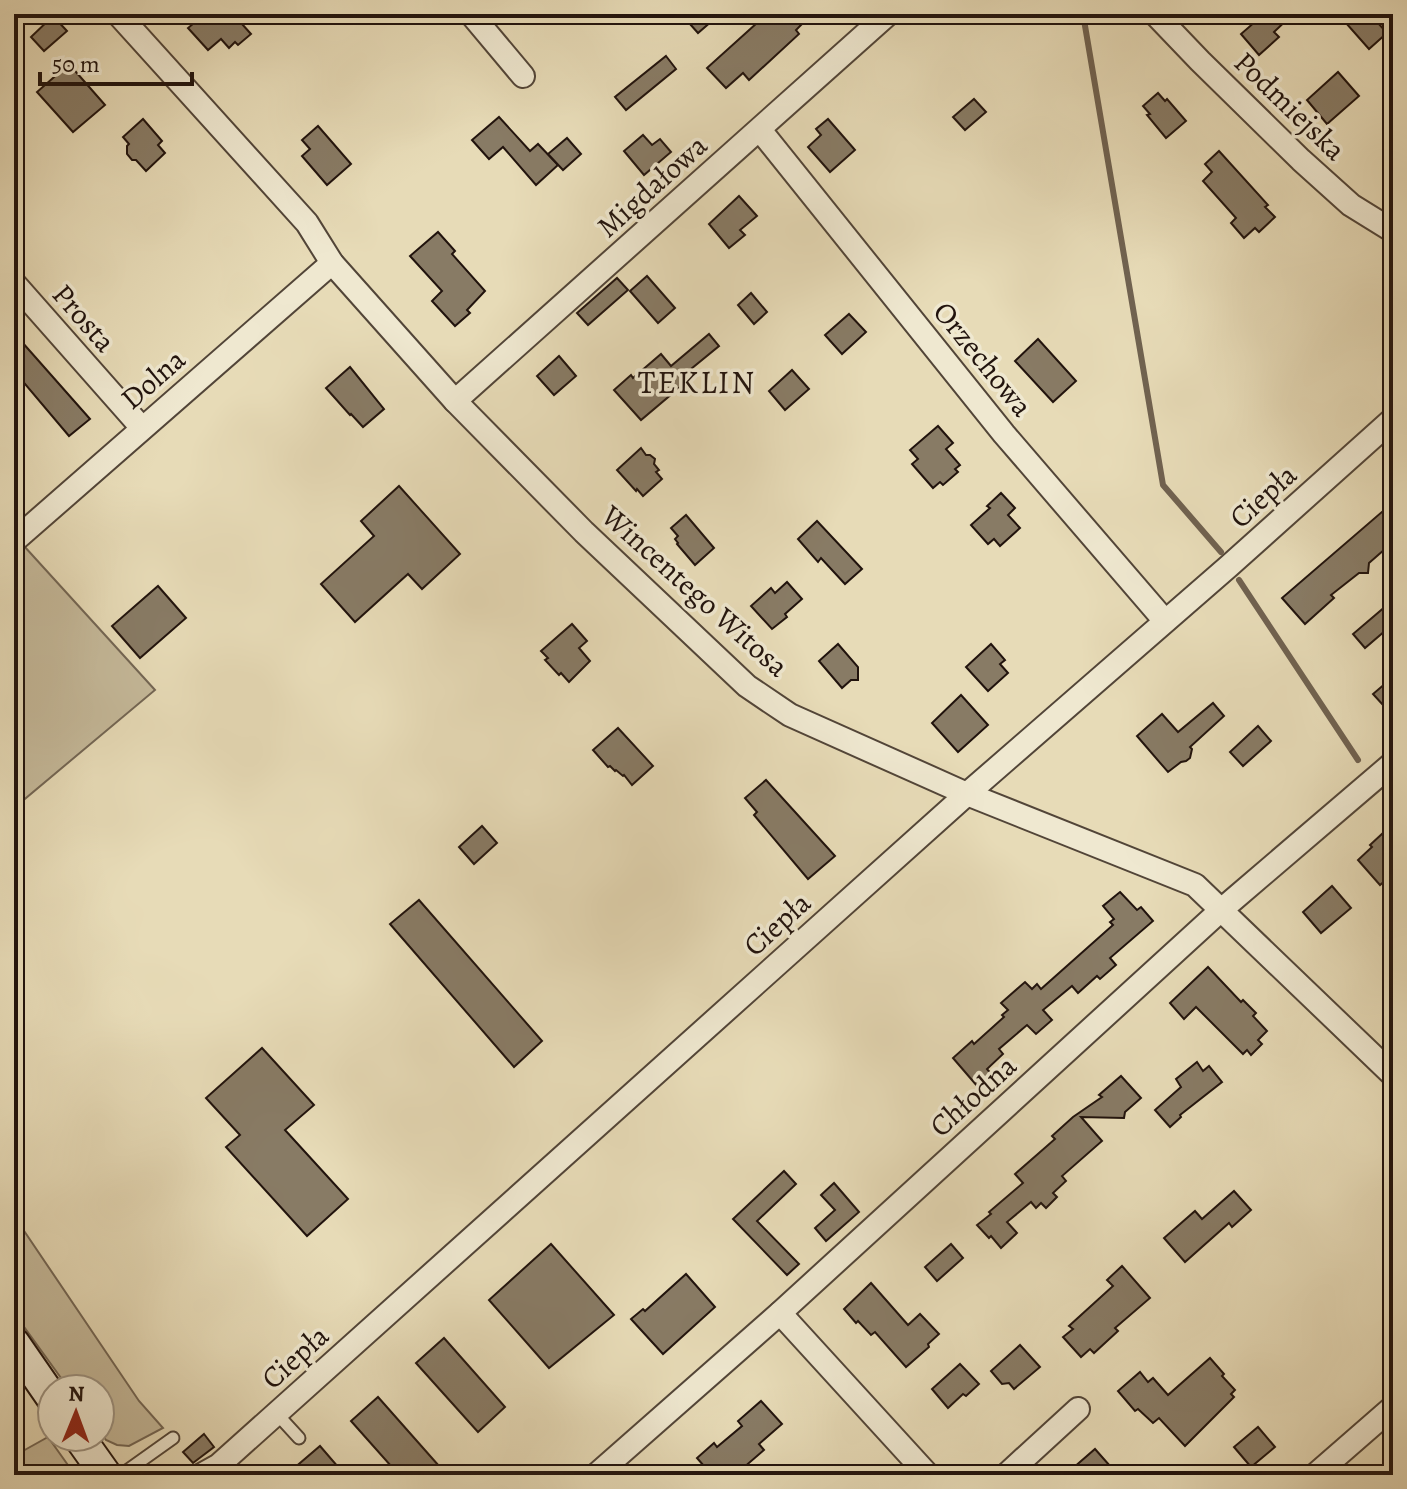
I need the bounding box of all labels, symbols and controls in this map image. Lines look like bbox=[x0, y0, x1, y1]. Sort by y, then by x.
scale bar bbox=[40, 36, 192, 86]
street label: Podmiejska bbox=[1225, 43, 1355, 169]
text: 50 m bbox=[52, 48, 100, 80]
street label: Migdałowa bbox=[588, 126, 716, 246]
street label: Prosta bbox=[43, 275, 125, 361]
street label: Orzechowa bbox=[924, 293, 1042, 425]
street label: Dolna bbox=[112, 340, 194, 418]
district label: TEKLIN bbox=[638, 360, 756, 404]
street label: Ciepła bbox=[1221, 455, 1305, 537]
street label: Wincentego Witosa bbox=[592, 496, 797, 686]
street label: Ciepła bbox=[735, 883, 819, 965]
street label: Chłodna bbox=[921, 1046, 1025, 1146]
street label: Ciepła bbox=[253, 1316, 337, 1398]
north arrow bbox=[36, 1373, 116, 1453]
text: N bbox=[68, 1379, 85, 1409]

